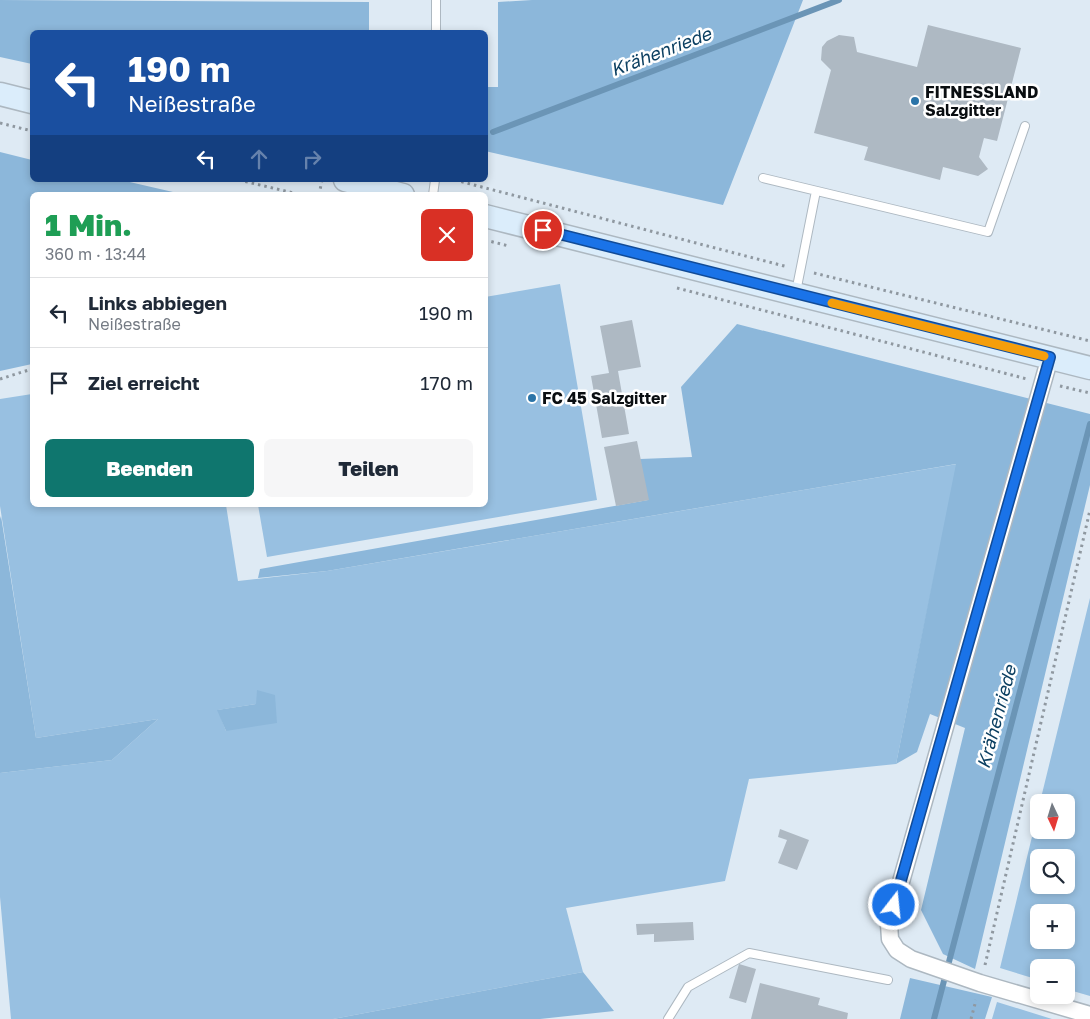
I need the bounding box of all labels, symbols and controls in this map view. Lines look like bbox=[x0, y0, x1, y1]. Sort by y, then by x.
water label: Krähenriede bbox=[607, 21, 715, 80]
text: 190 m bbox=[128, 48, 230, 90]
icon: left bbox=[45, 50, 110, 115]
place label: FITNESSLAND Salzgitter bbox=[925, 82, 1038, 120]
text: Neißestraße bbox=[128, 90, 256, 117]
marker: FITNESSLAND Salzgitter bbox=[909, 95, 921, 107]
icon: left bbox=[192, 145, 220, 173]
icon: ahead bbox=[245, 145, 273, 173]
icon: right bbox=[298, 145, 326, 173]
text: 1 Min. bbox=[45, 207, 132, 243]
button: close bbox=[421, 209, 473, 261]
pin bbox=[522, 209, 564, 251]
icon: arrive bbox=[529, 216, 557, 244]
text: 360 m · 13:44 bbox=[45, 244, 146, 264]
text: Links abbiegen bbox=[88, 291, 227, 314]
icon: left bbox=[45, 299, 73, 327]
text: 190 m bbox=[419, 301, 473, 324]
text: Neißestraße bbox=[88, 314, 181, 334]
icon: arrive bbox=[45, 369, 73, 397]
text: Ziel erreicht bbox=[88, 371, 200, 394]
text: 170 m bbox=[420, 371, 473, 394]
place label: FC 45 Salzgitter bbox=[542, 388, 667, 408]
marker: FC 45 Salzgitter bbox=[526, 392, 538, 404]
button: Beenden bbox=[45, 439, 254, 497]
button: Teilen bbox=[264, 439, 473, 497]
water label: Krähenriede bbox=[972, 661, 1021, 771]
north arrow bbox=[1030, 794, 1075, 839]
map controls bbox=[1030, 794, 1075, 1004]
button: search bbox=[1030, 849, 1075, 894]
position arrow bbox=[867, 878, 919, 930]
button: + bbox=[1030, 904, 1075, 949]
button: − bbox=[1030, 959, 1075, 1004]

